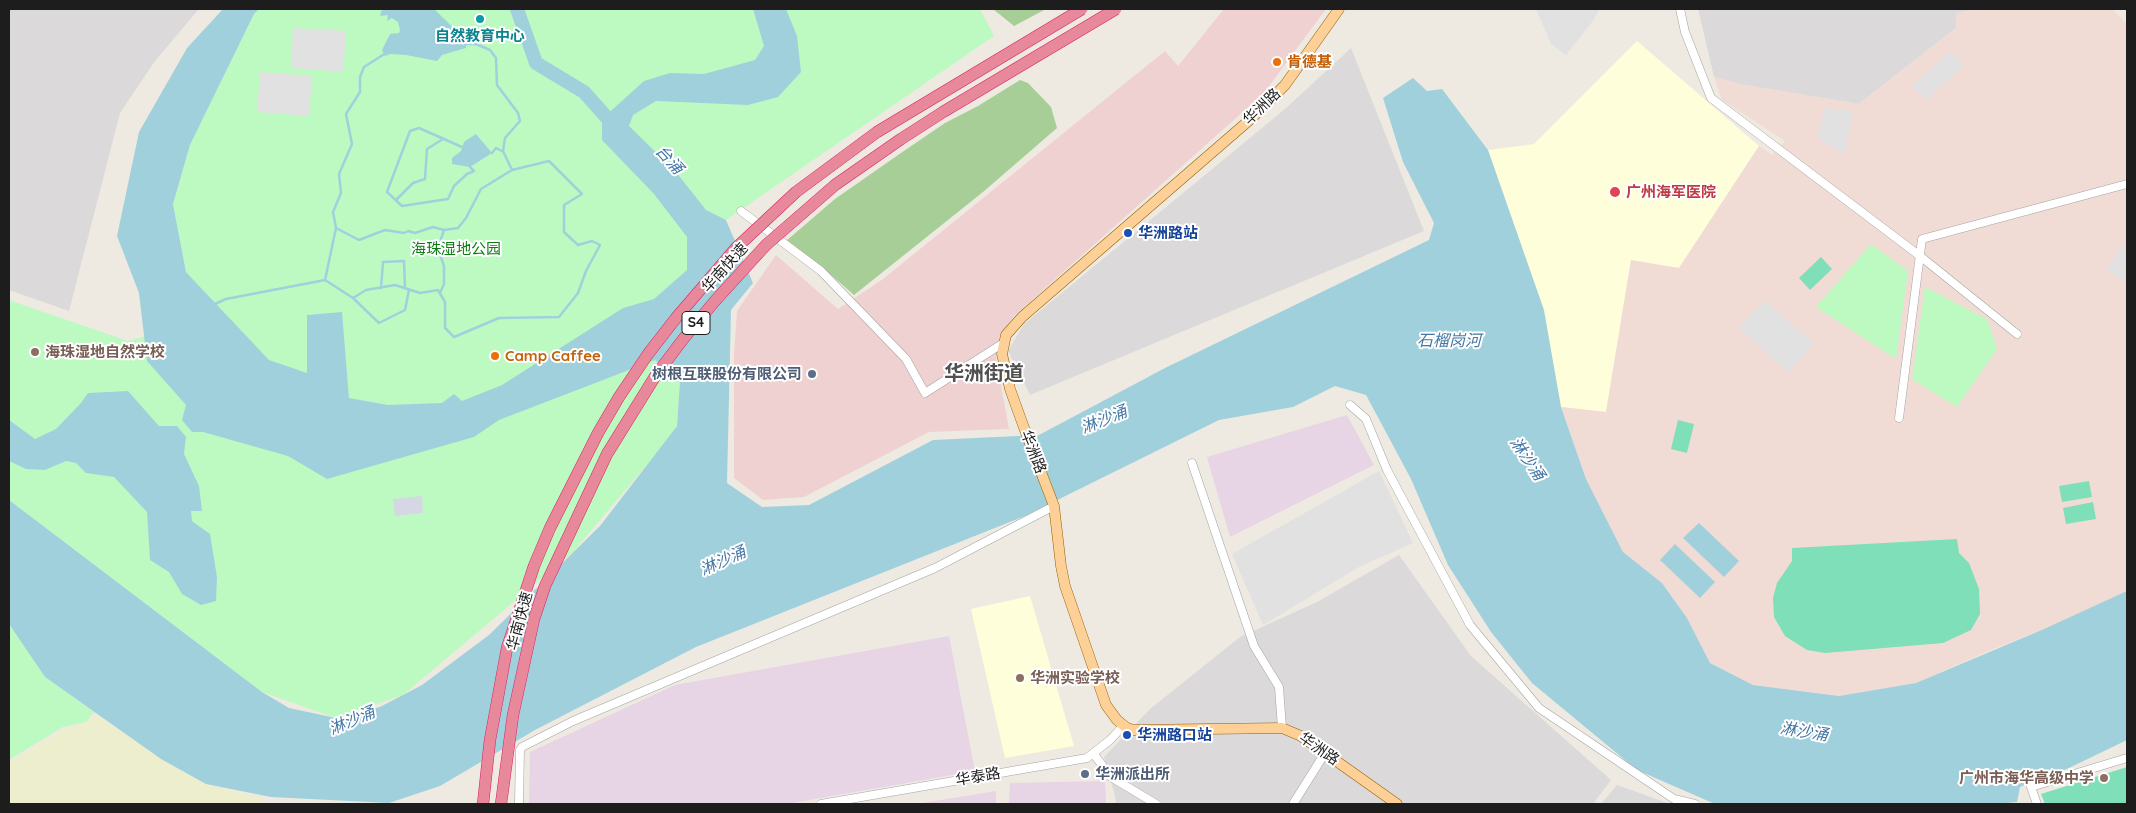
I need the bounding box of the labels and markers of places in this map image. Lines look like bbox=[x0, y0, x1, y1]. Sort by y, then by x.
marker: 自然教育中心 bbox=[474, 13, 486, 25]
place label: 自然教育中心 bbox=[435, 27, 525, 45]
place label: 肯德基 bbox=[1287, 53, 1332, 71]
marker: 肯德基 bbox=[1271, 56, 1283, 68]
place label: 广州海军医院 bbox=[1626, 183, 1716, 201]
marker: 广州海军医院 bbox=[1608, 185, 1622, 199]
place label: 华洲路站 bbox=[1138, 224, 1198, 242]
marker: 华洲路站 bbox=[1122, 227, 1134, 239]
place label: 海珠湿地自然学校 bbox=[45, 343, 165, 361]
marker: 海珠湿地自然学校 bbox=[29, 346, 41, 358]
place label: Camp Caffee bbox=[505, 347, 601, 365]
marker: Camp Caffee bbox=[489, 350, 501, 362]
place label: 树根互联股份有限公司 bbox=[652, 365, 802, 383]
marker: 树根互联股份有限公司 bbox=[806, 368, 818, 380]
place label: 华洲实验学校 bbox=[1030, 669, 1120, 687]
marker: 华洲实验学校 bbox=[1014, 672, 1026, 684]
place label: 华洲路口站 bbox=[1137, 726, 1212, 744]
marker: 华洲路口站 bbox=[1121, 729, 1133, 741]
place label: 华洲派出所 bbox=[1095, 765, 1170, 783]
marker: 华洲派出所 bbox=[1079, 768, 1091, 780]
place label: 广州市海华高级中学 bbox=[1959, 769, 2094, 787]
marker: 广州市海华高级中学 bbox=[2098, 772, 2110, 784]

